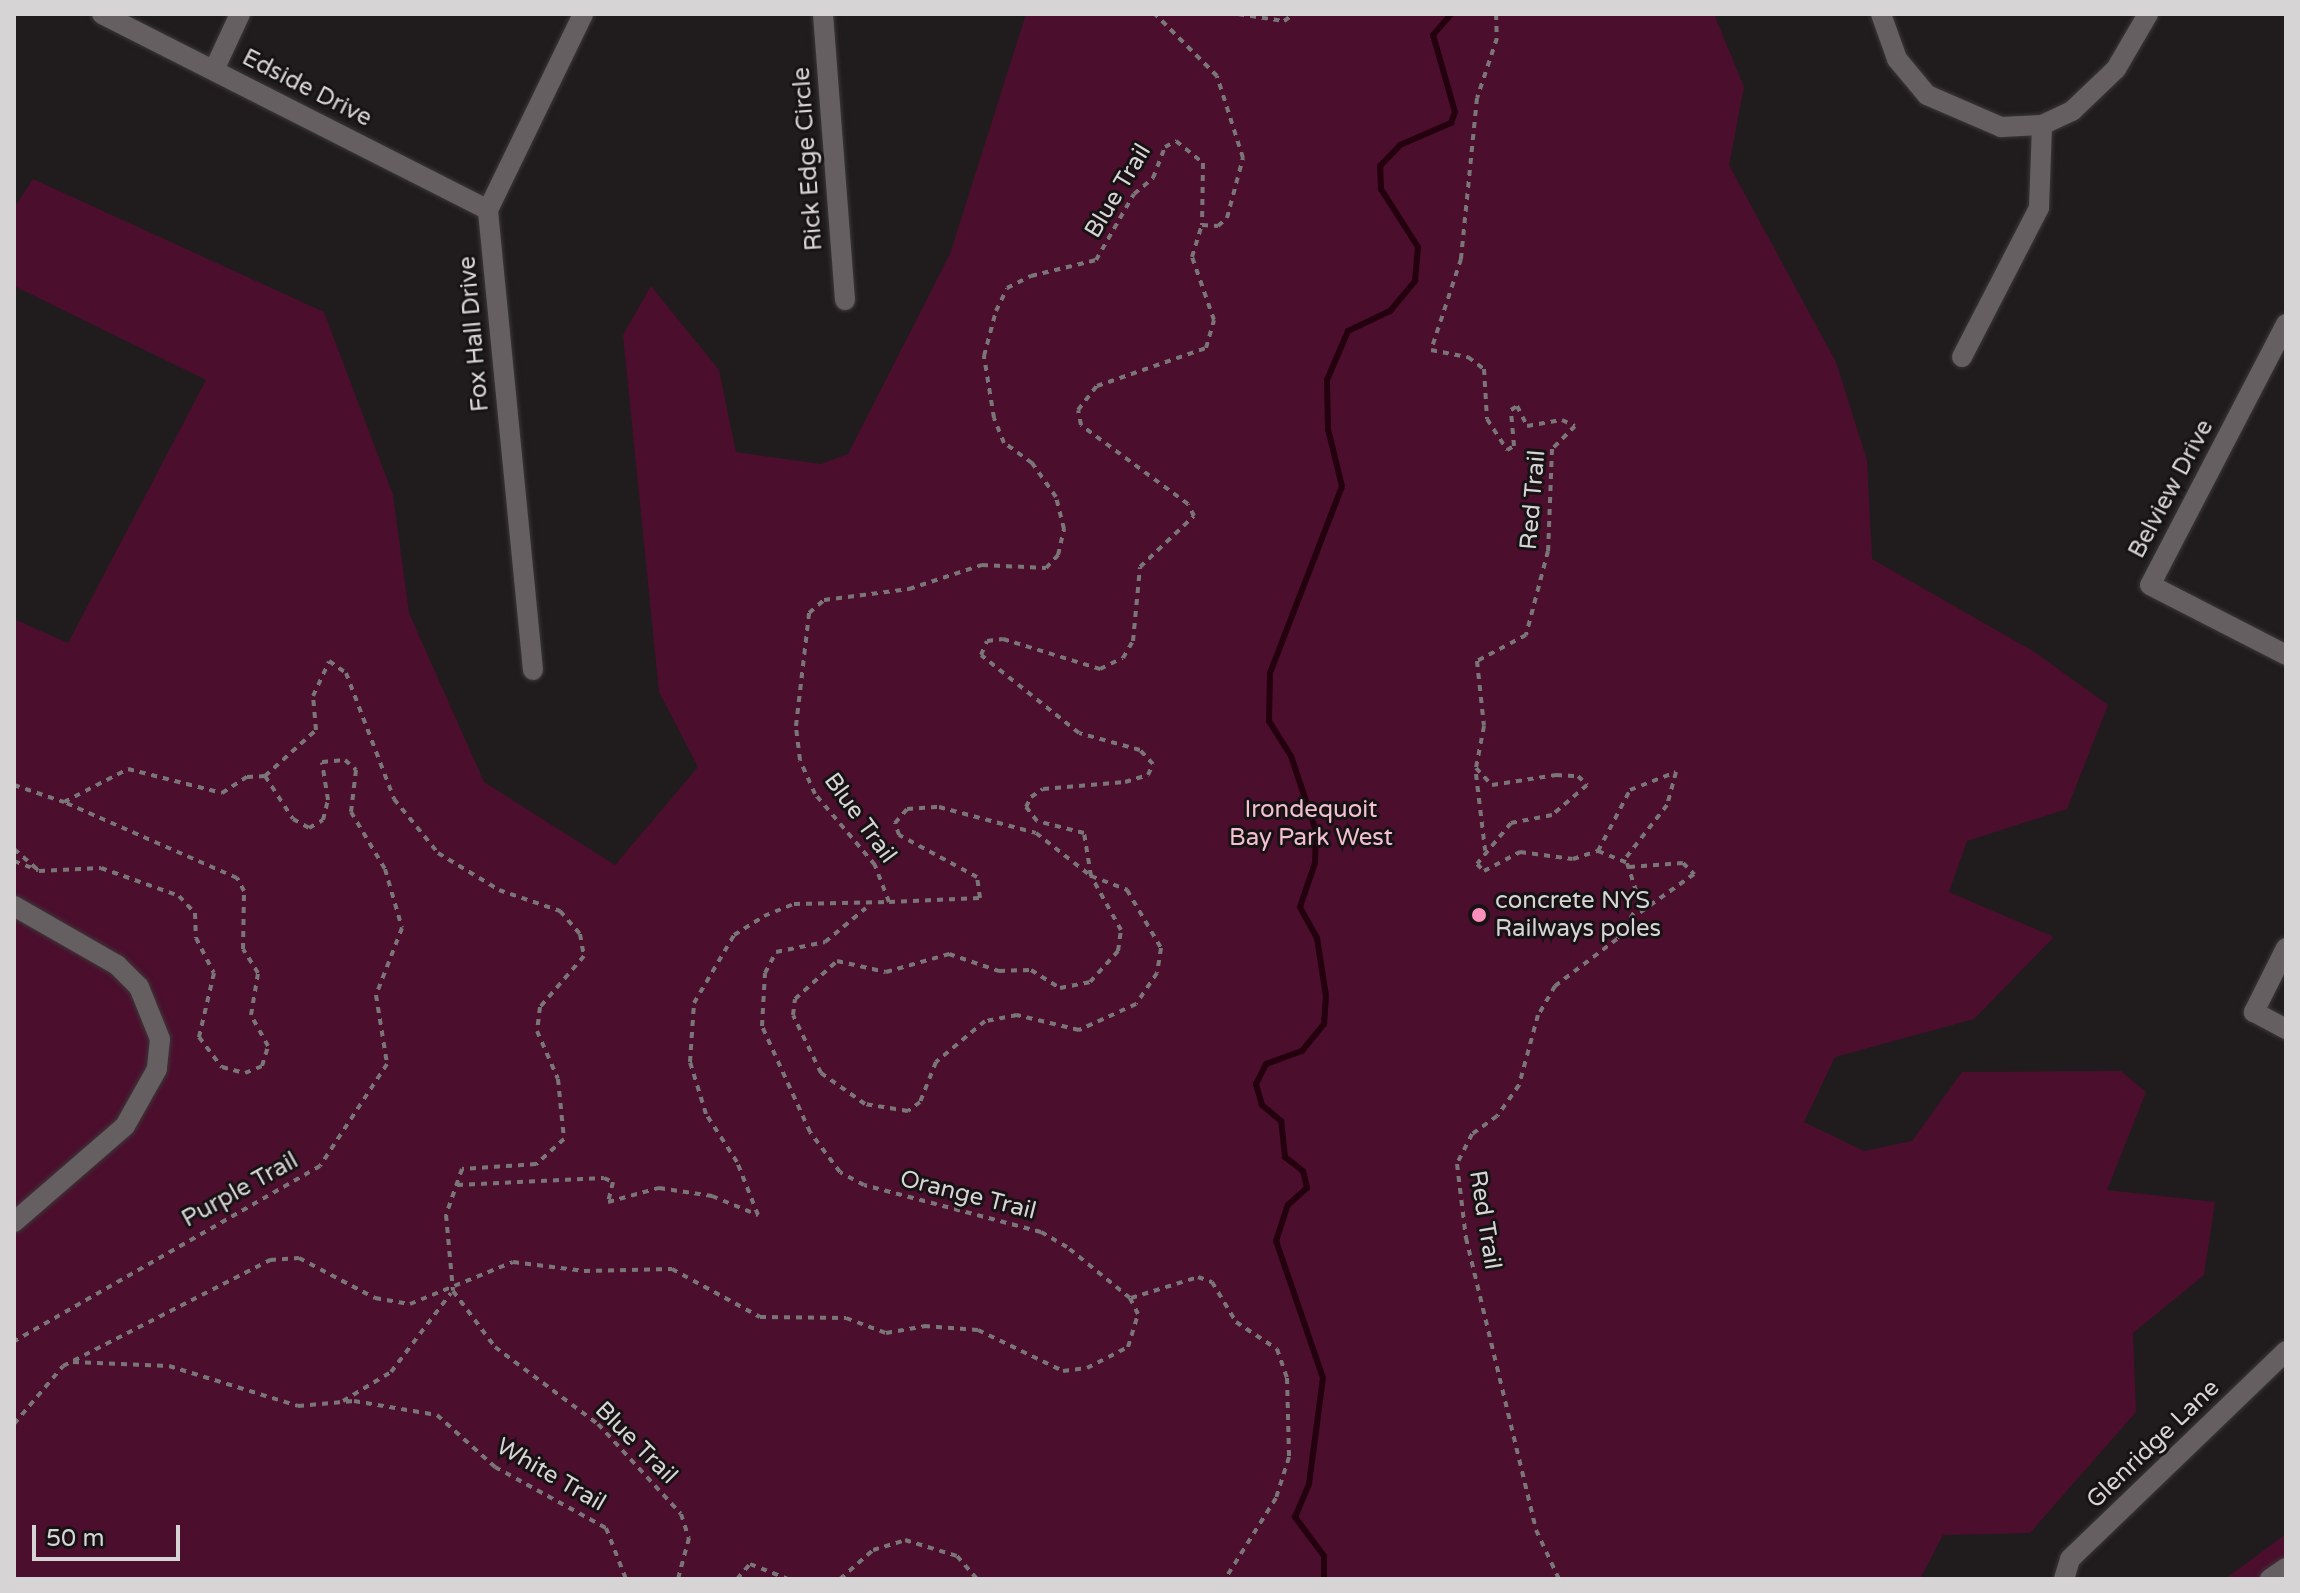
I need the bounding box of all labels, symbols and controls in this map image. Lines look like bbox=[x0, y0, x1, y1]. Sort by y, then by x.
street label: Edside Drive bbox=[237, 43, 377, 133]
street label: Rick Edge Circle bbox=[787, 66, 829, 252]
street label: Blue Trail bbox=[1079, 139, 1157, 243]
street label: Fox Hall Drive bbox=[453, 255, 495, 413]
street label: Belview Drive bbox=[2122, 415, 2220, 563]
street label: Red Trail bbox=[1514, 449, 1552, 551]
street label: Blue Trail bbox=[818, 767, 902, 869]
park label: Irondequoit Bay Park West bbox=[1229, 796, 1393, 852]
place label: concrete NYS Railways poles bbox=[1495, 887, 1661, 943]
marker: concrete NYS Railways poles bbox=[1470, 906, 1488, 924]
street label: Purple Trail bbox=[177, 1146, 303, 1234]
street label: Orange Trail bbox=[897, 1164, 1039, 1226]
street label: Red Trail bbox=[1463, 1168, 1507, 1272]
street label: Glenridge Lane bbox=[2081, 1374, 2225, 1514]
street label: Blue Trail bbox=[589, 1396, 683, 1490]
street label: White Trail bbox=[491, 1432, 611, 1518]
scale bar bbox=[36, 1509, 184, 1559]
text: 50 m bbox=[46, 1524, 104, 1553]

